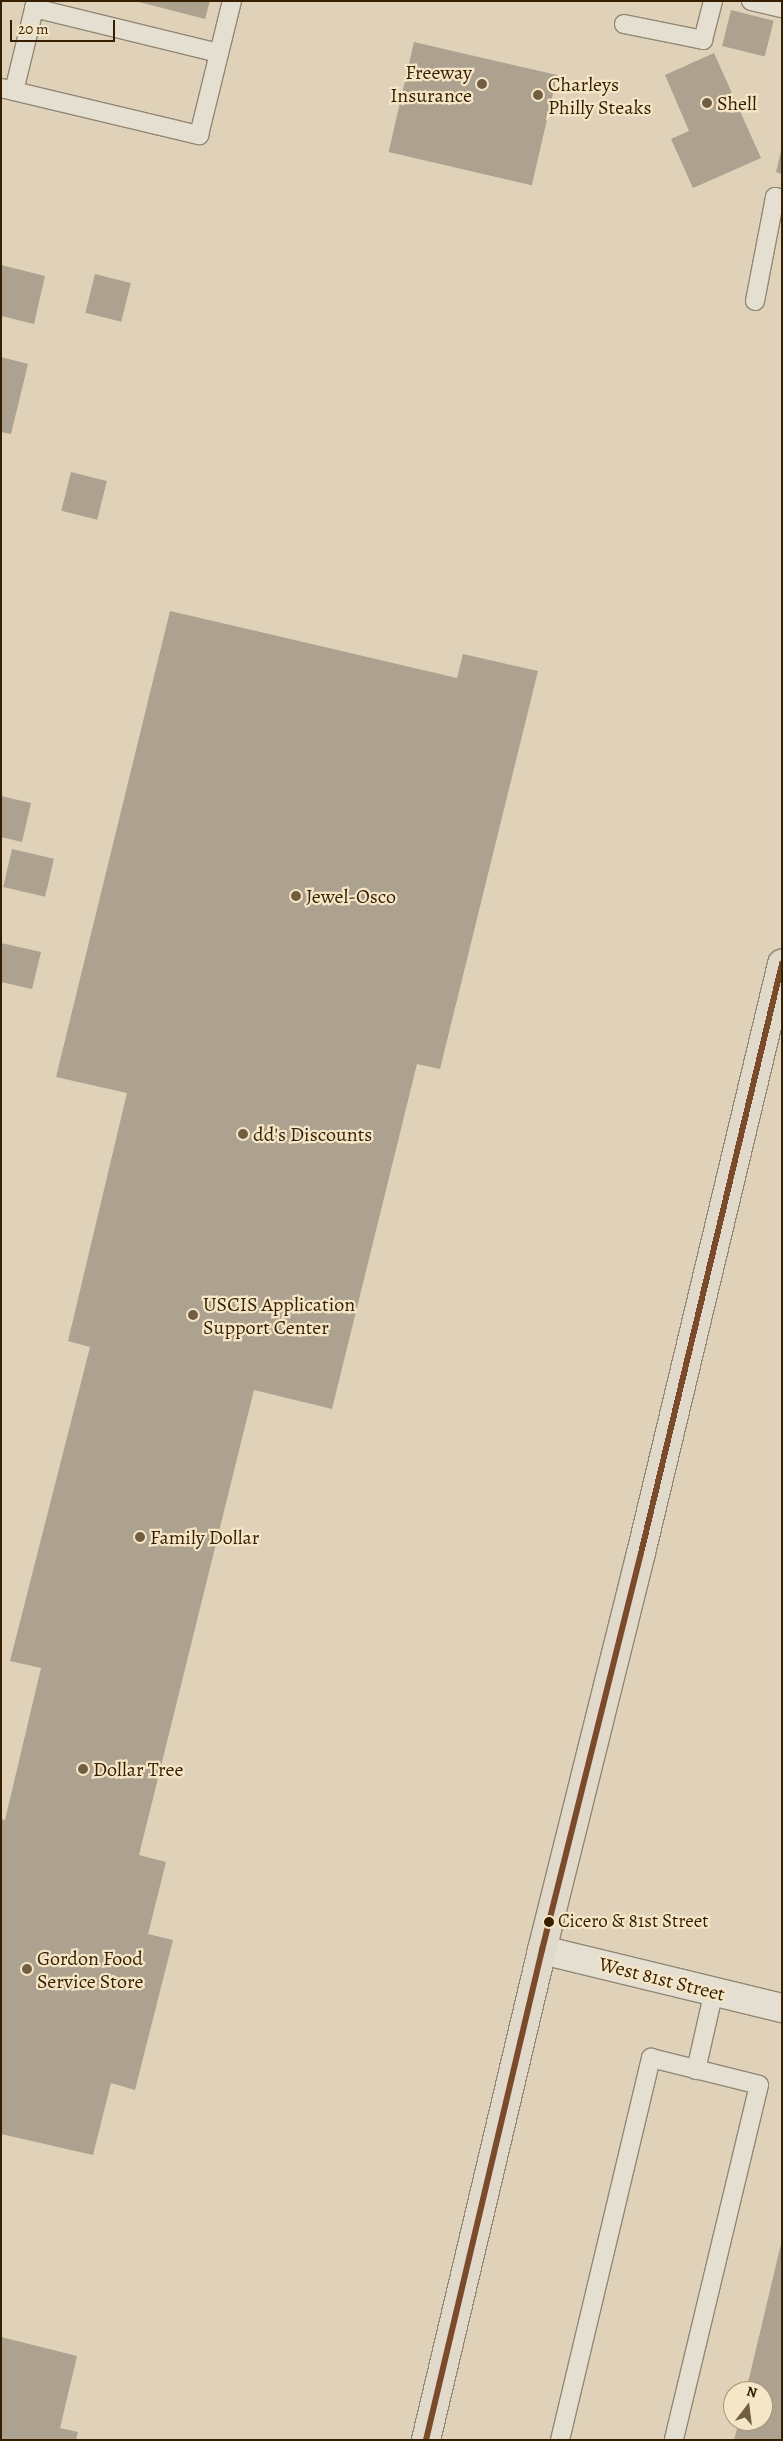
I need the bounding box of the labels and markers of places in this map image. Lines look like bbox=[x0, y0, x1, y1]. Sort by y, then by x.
place label: Freeway Insurance bbox=[390, 60, 472, 107]
place label: Charleys Philly Steaks bbox=[548, 72, 651, 119]
marker: Freeway Insurance bbox=[476, 78, 488, 90]
marker: Charleys Philly Steaks bbox=[532, 89, 544, 101]
place label: Shell bbox=[717, 91, 757, 115]
marker: Shell bbox=[701, 97, 713, 109]
place label: Jewel-Osco bbox=[306, 884, 396, 908]
marker: Jewel-Osco bbox=[290, 890, 302, 902]
place label: dd's Discounts bbox=[253, 1122, 372, 1146]
marker: dd's Discounts bbox=[237, 1128, 249, 1140]
place label: USCIS Application Support Center bbox=[203, 1292, 355, 1339]
marker: USCIS Application Support Center bbox=[187, 1309, 199, 1321]
place label: Family Dollar bbox=[150, 1525, 259, 1549]
marker: Family Dollar bbox=[134, 1531, 146, 1543]
place label: Dollar Tree bbox=[93, 1757, 183, 1781]
marker: Dollar Tree bbox=[77, 1763, 89, 1775]
place label: Cicero & 81st Street bbox=[558, 1911, 709, 1933]
marker: Cicero & 81st Street bbox=[544, 1917, 554, 1927]
place label: Gordon Food Service Store bbox=[37, 1946, 143, 1993]
marker: Gordon Food Service Store bbox=[21, 1963, 33, 1975]

